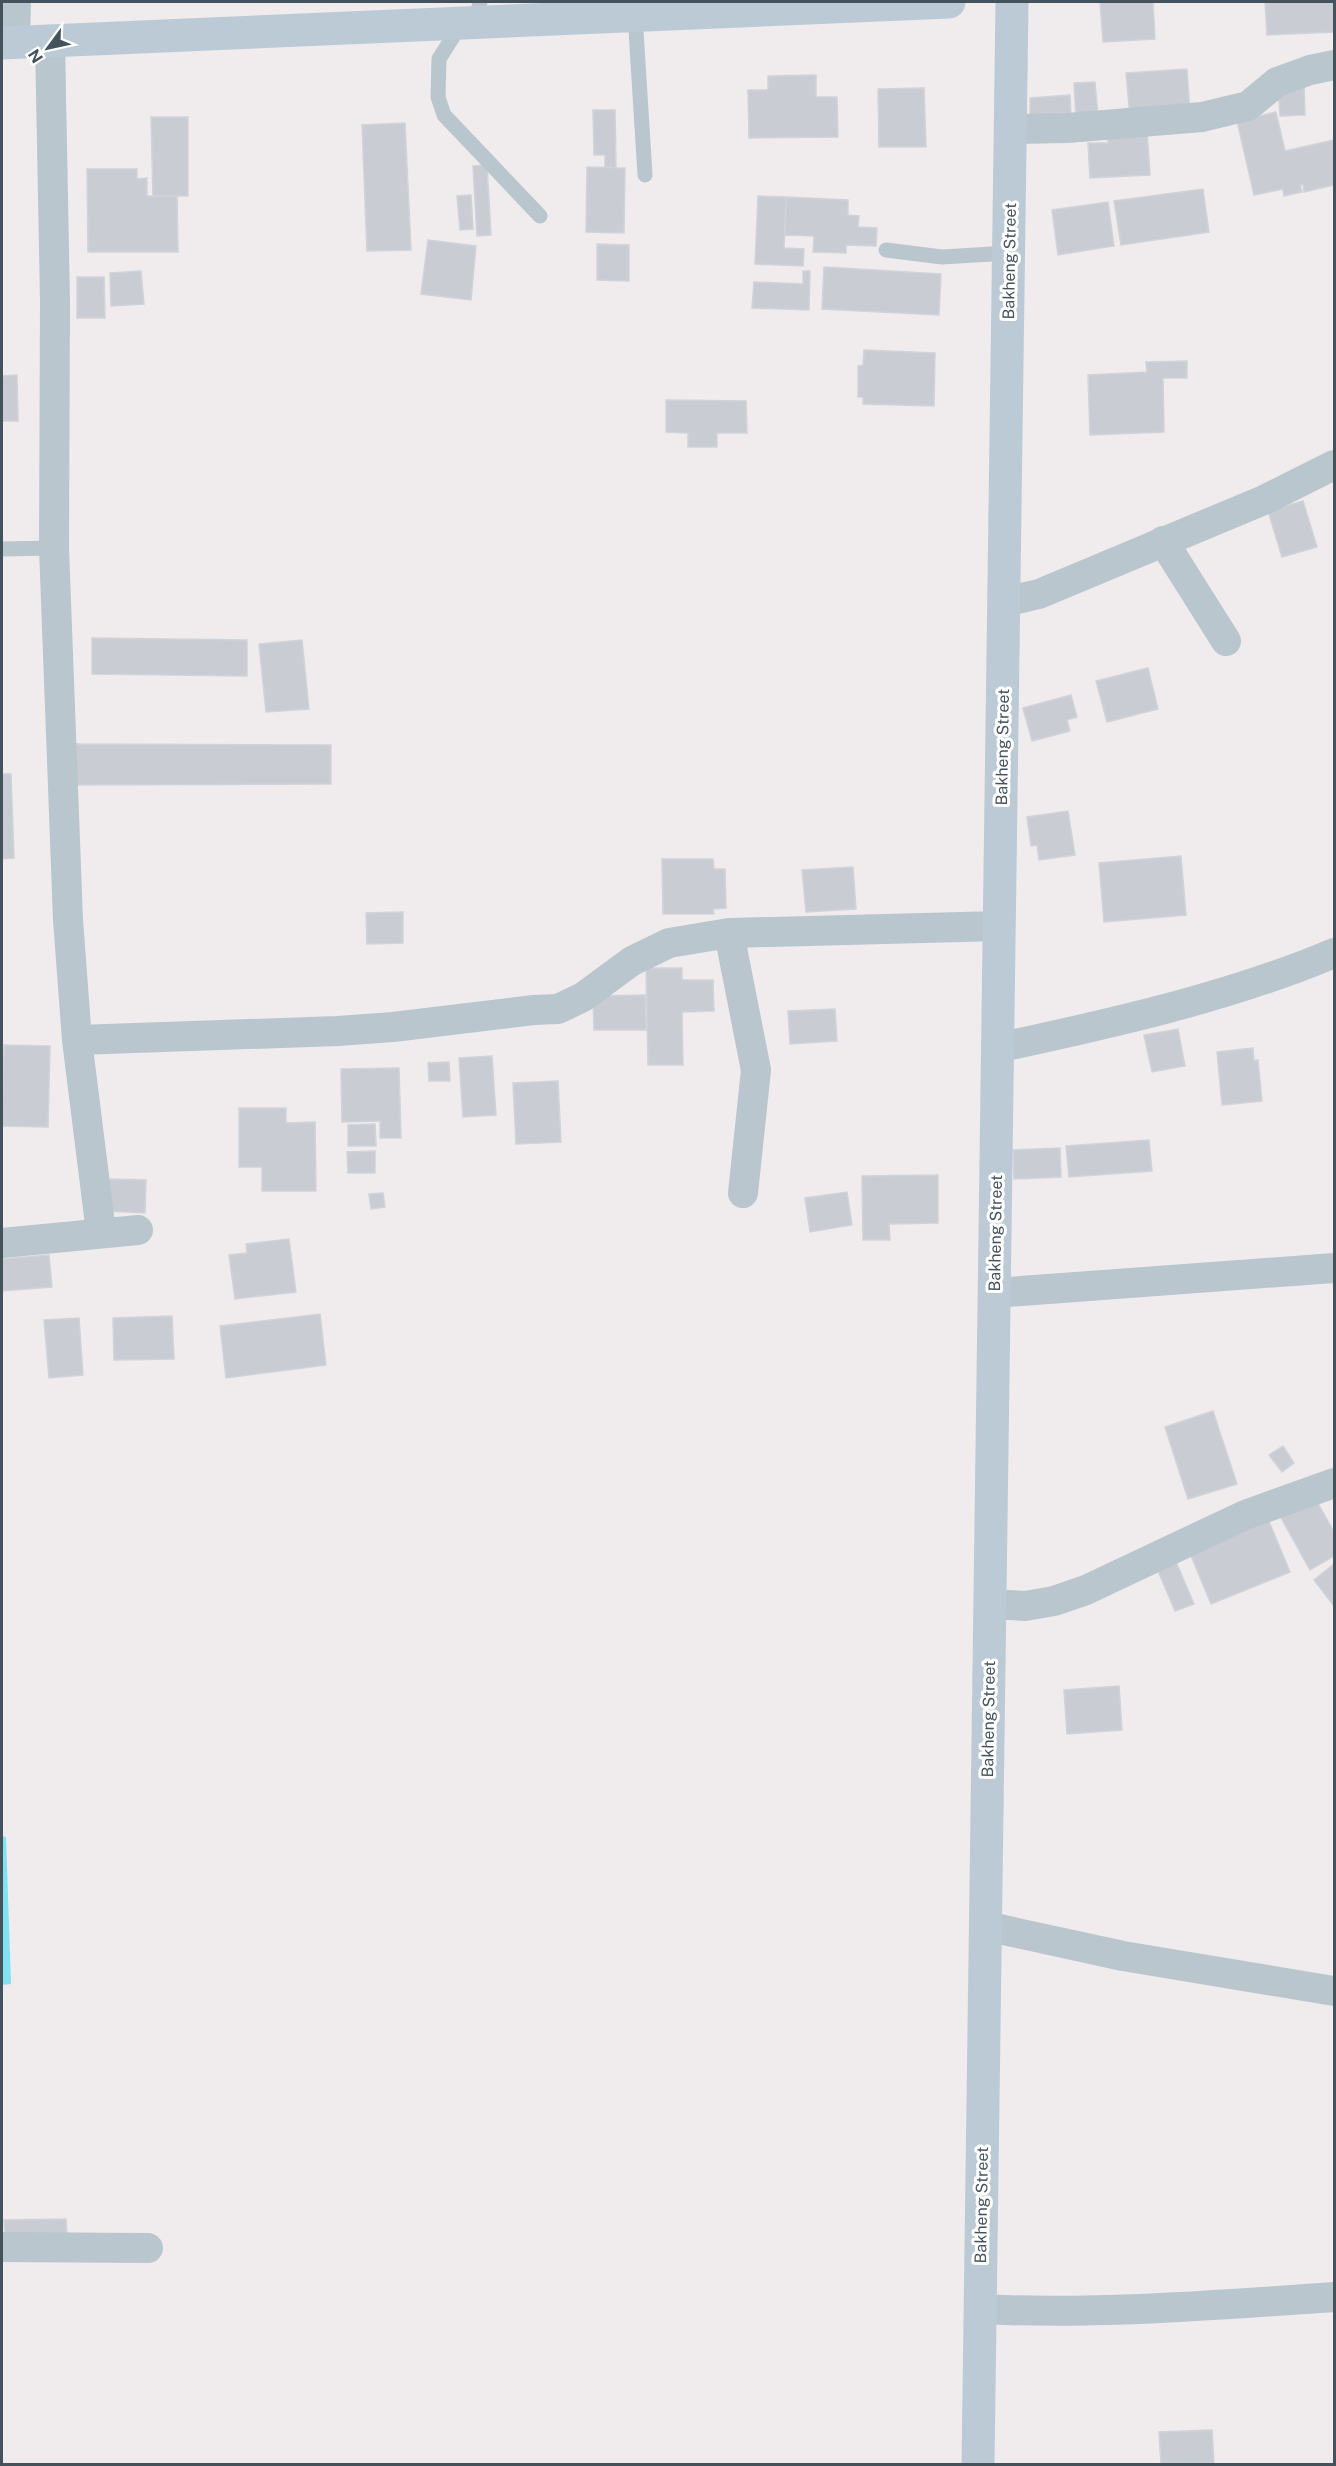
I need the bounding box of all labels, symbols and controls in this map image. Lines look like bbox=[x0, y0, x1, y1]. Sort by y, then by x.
north arrow bbox=[18, 18, 78, 78]
text: N bbox=[24, 45, 47, 66]
street label: Bakheng Street bbox=[999, 203, 1020, 320]
street label: Bakheng Street bbox=[992, 689, 1013, 806]
street label: Bakheng Street bbox=[985, 1175, 1006, 1292]
street label: Bakheng Street bbox=[978, 1661, 999, 1778]
street label: Bakheng Street bbox=[971, 2147, 992, 2264]

